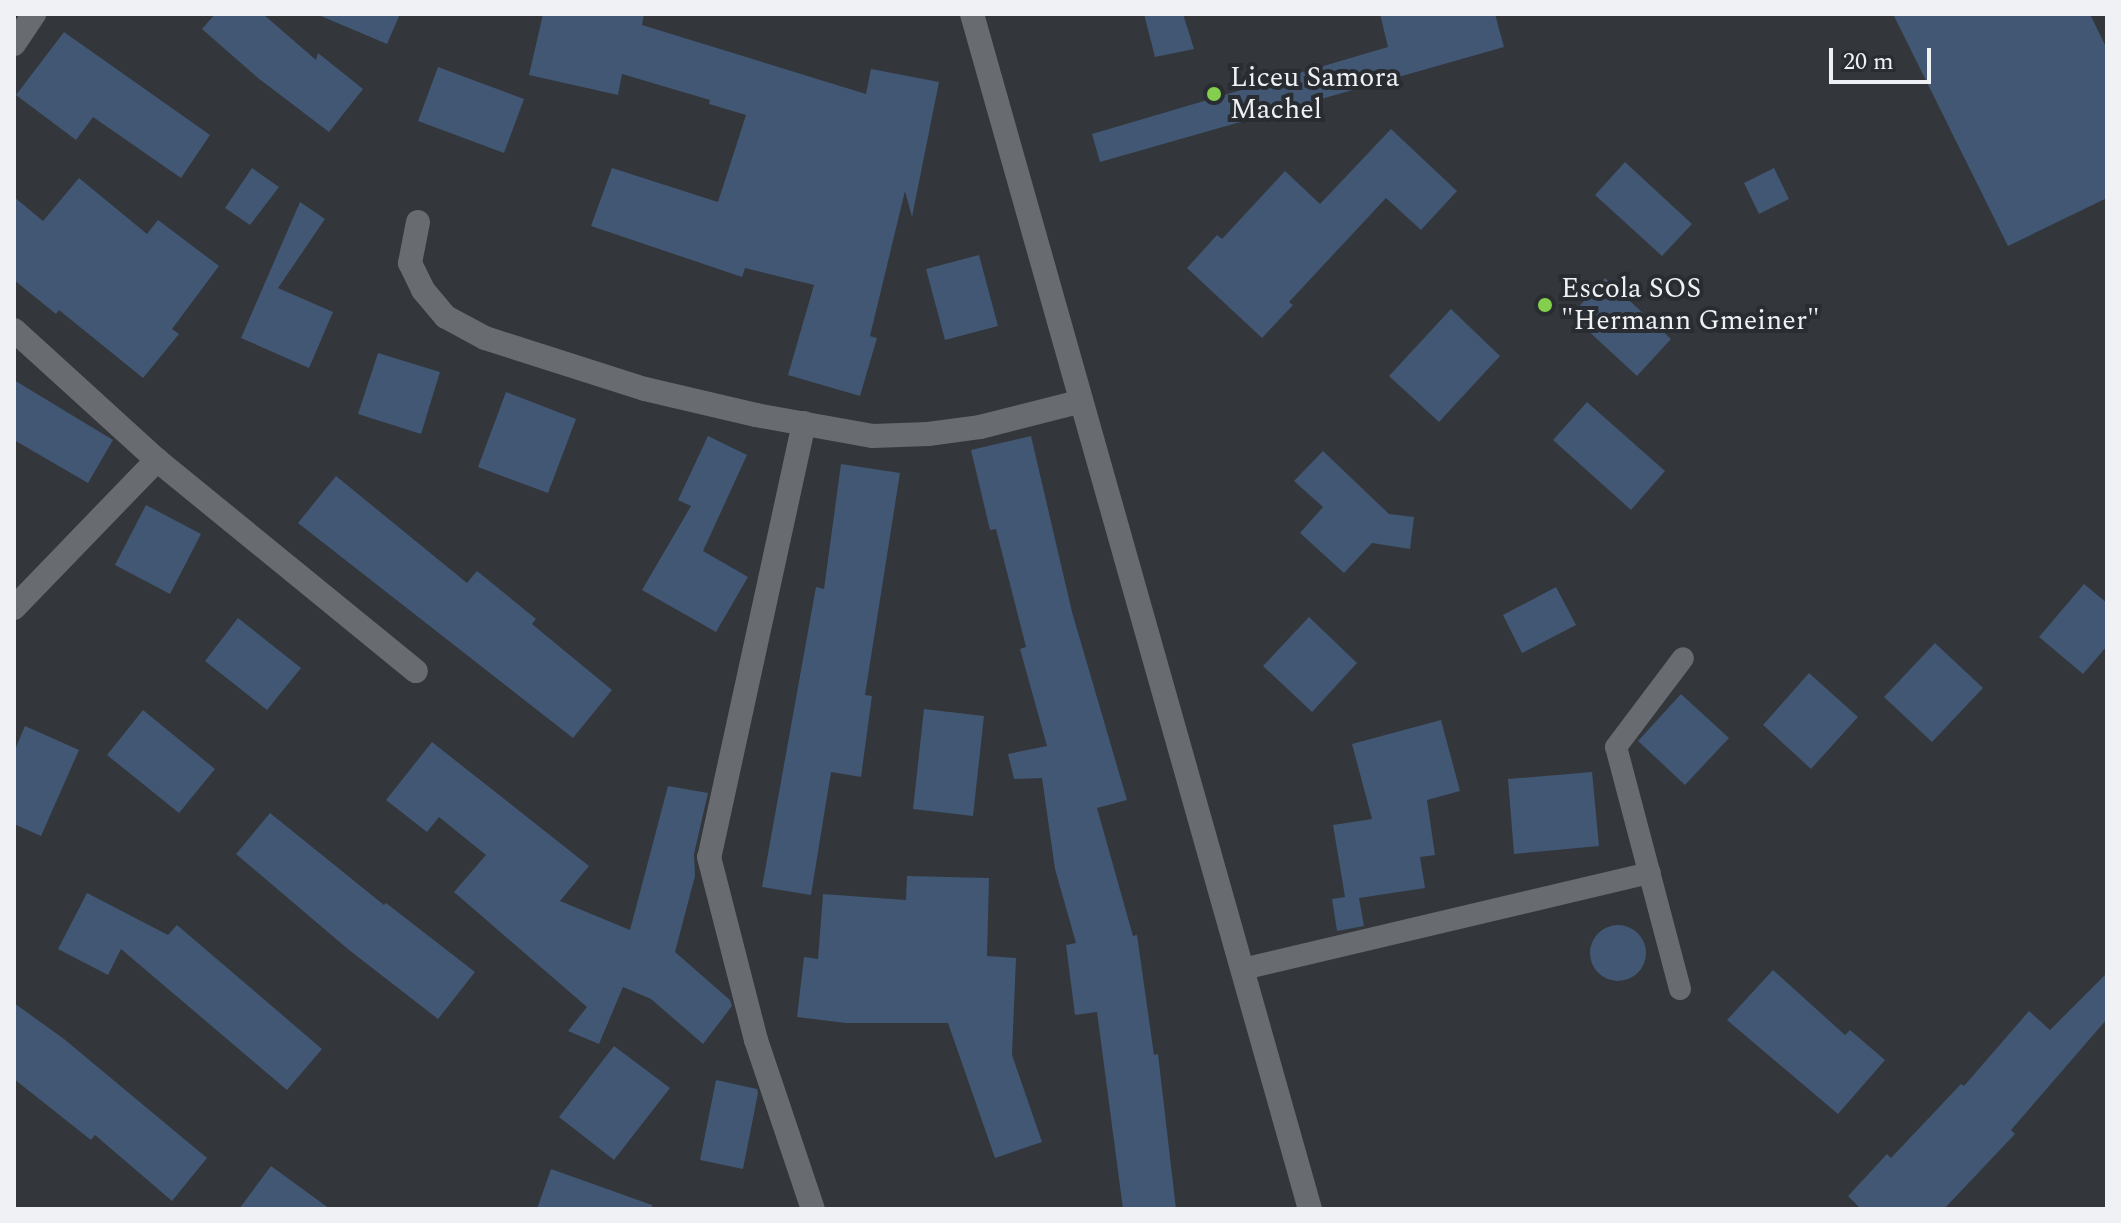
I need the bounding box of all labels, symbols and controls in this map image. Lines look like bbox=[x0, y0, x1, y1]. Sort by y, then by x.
scale bar bbox=[1833, 32, 1935, 82]
text: 20 m bbox=[1843, 44, 1894, 80]
place label: Liceu Samora Machel bbox=[1230, 61, 1400, 127]
marker: Liceu Samora Machel bbox=[1205, 85, 1223, 103]
place label: Escola SOS "Hermann Gmeiner" bbox=[1561, 272, 1820, 338]
marker: Escola SOS "Hermann Gmeiner" bbox=[1536, 296, 1554, 314]

